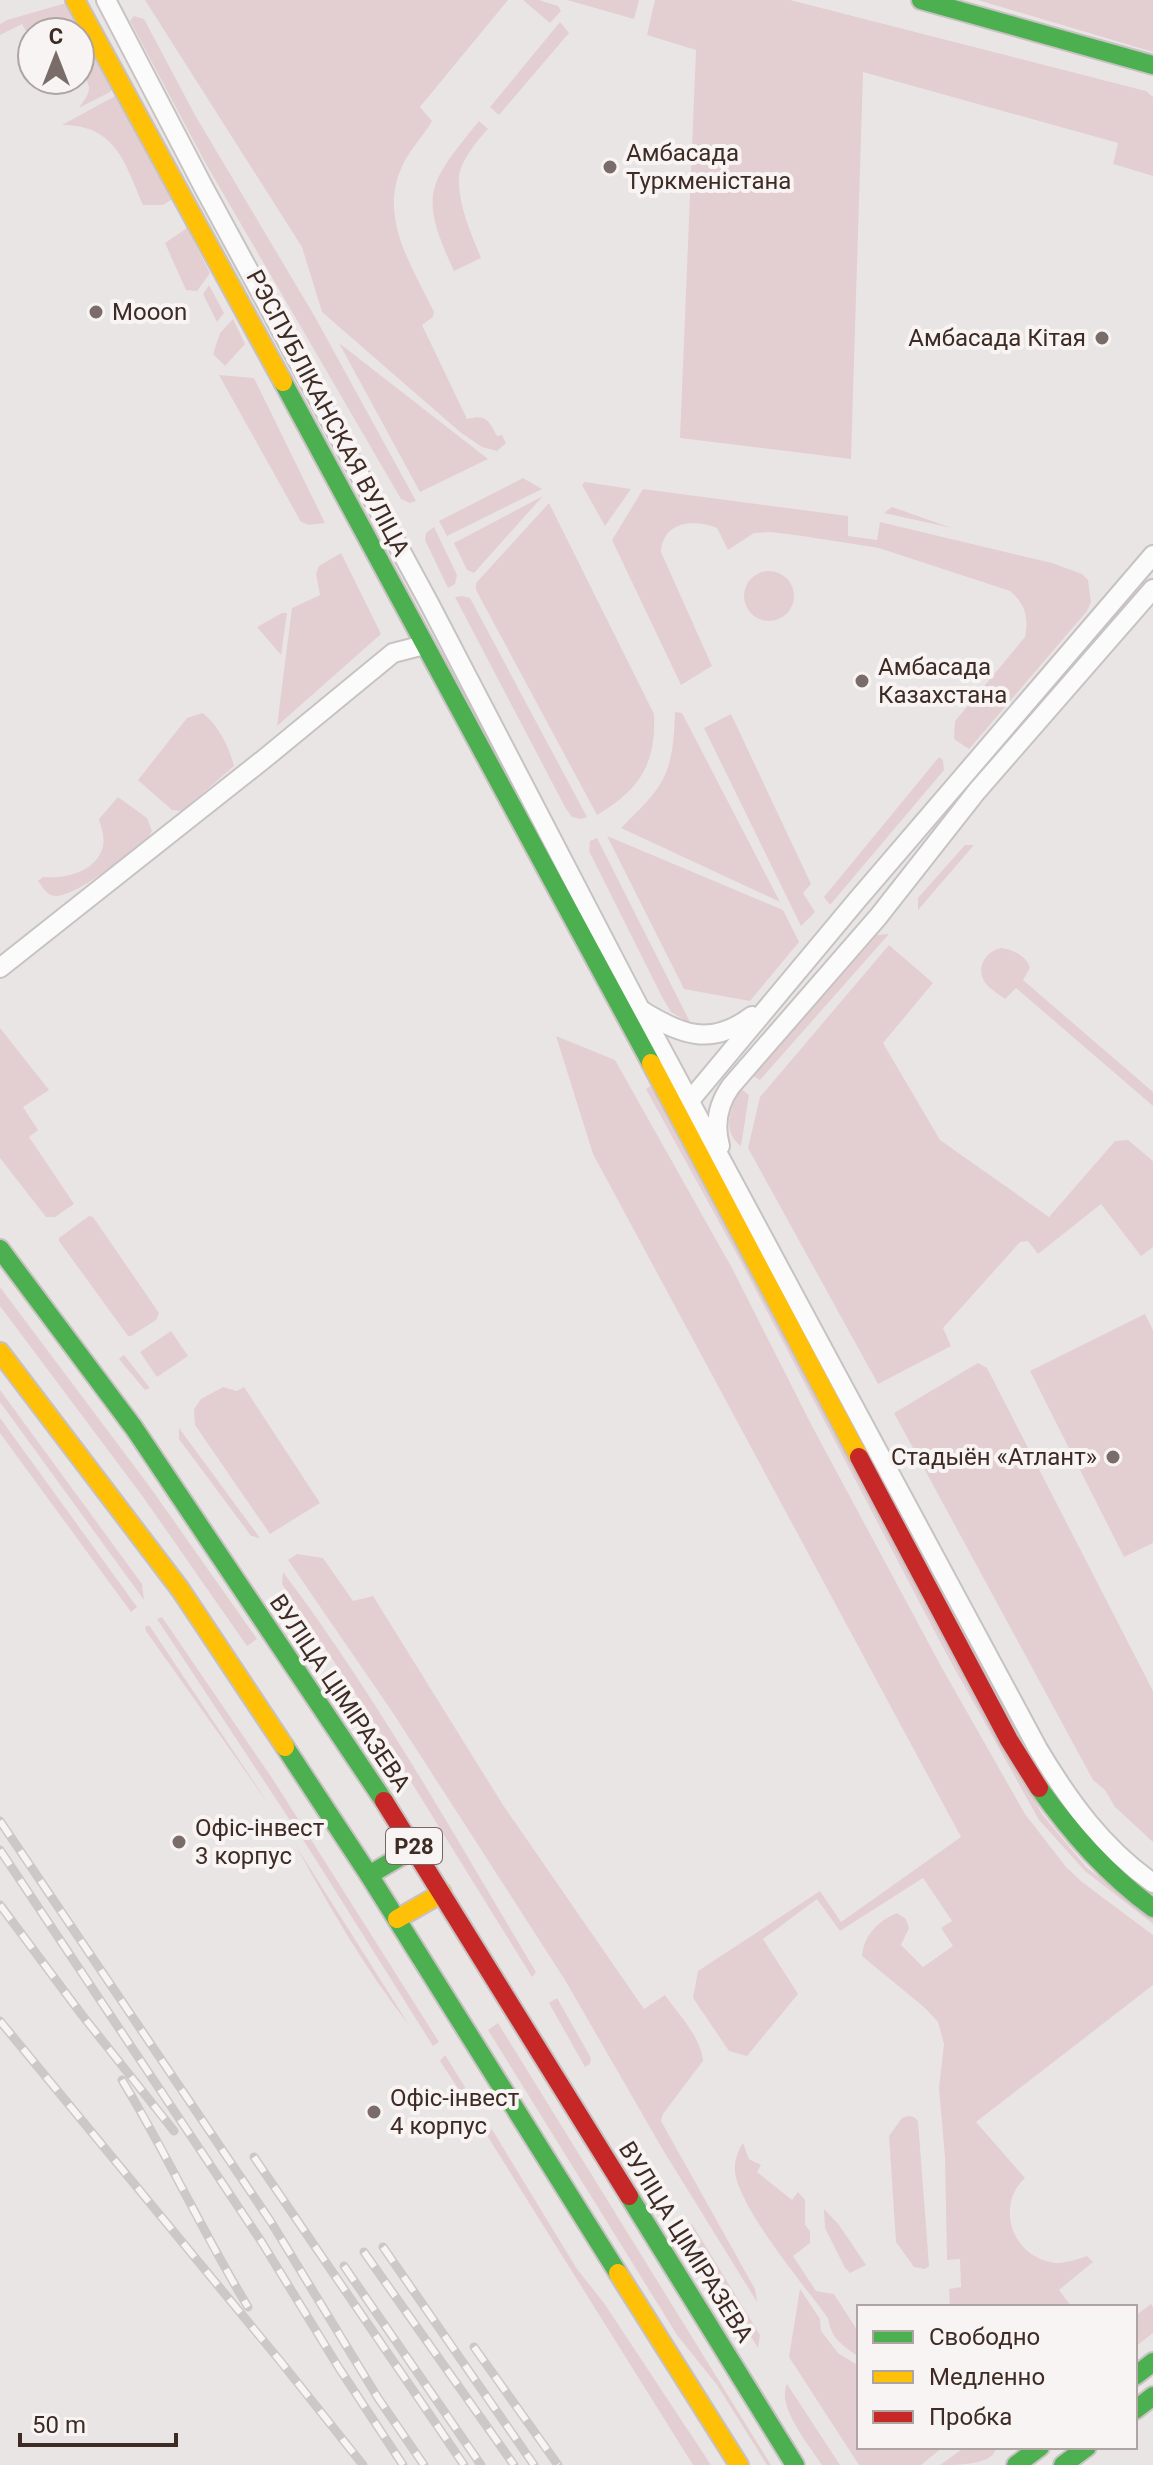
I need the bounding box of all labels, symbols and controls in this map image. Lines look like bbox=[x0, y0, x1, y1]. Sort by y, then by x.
north arrow bbox=[16, 16, 96, 96]
text: С bbox=[49, 24, 63, 49]
place label: Амбасада Туркменістана bbox=[626, 139, 791, 195]
marker: Амбасада Туркменістана bbox=[601, 158, 619, 176]
street label: РЭСПУБЛІКАНСКАЯ ВУЛІЦА bbox=[240, 265, 416, 561]
place label: Mooon bbox=[112, 298, 187, 326]
marker: Mooon bbox=[87, 303, 105, 321]
place label: Амбасада Кітая bbox=[908, 324, 1086, 352]
marker: Амбасада Кітая bbox=[1093, 329, 1111, 347]
place label: Амбасада Казахстана bbox=[878, 653, 1007, 709]
marker: Амбасада Казахстана bbox=[853, 672, 871, 690]
place label: Стадыён «Атлант» bbox=[891, 1443, 1097, 1471]
marker: Стадыён «Атлант» bbox=[1104, 1448, 1122, 1466]
street label: ВУЛІЦА ЦІМІРАЗЕВА bbox=[264, 1589, 416, 1797]
place label: Офіс-інвест 3 корпус bbox=[195, 1814, 325, 1870]
road number: Р28 bbox=[386, 1828, 442, 1864]
marker: Офіс-інвест 3 корпус bbox=[170, 1833, 188, 1851]
place label: Офіс-інвест 4 корпус bbox=[390, 2084, 520, 2140]
marker: Офіс-інвест 4 корпус bbox=[365, 2103, 383, 2121]
street label: ВУЛІЦА ЦІМІРАЗЕВА bbox=[613, 2136, 759, 2348]
legend bbox=[857, 2305, 1137, 2449]
text: Свободно bbox=[929, 2323, 1040, 2351]
text: Медленно bbox=[929, 2363, 1045, 2391]
scale bar bbox=[20, 2397, 176, 2447]
text: Пробка bbox=[929, 2403, 1012, 2431]
text: 50 m bbox=[32, 2411, 86, 2439]

